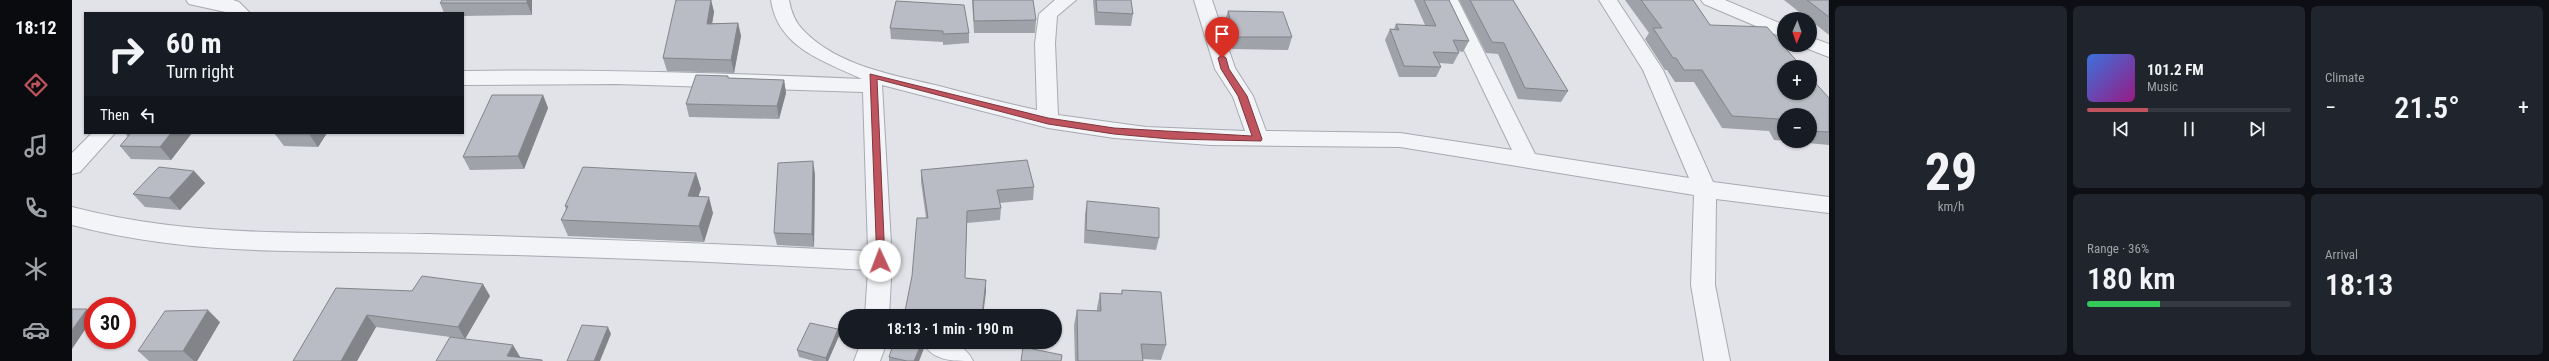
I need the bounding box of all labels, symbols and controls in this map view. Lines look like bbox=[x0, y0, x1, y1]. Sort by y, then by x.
north arrow bbox=[1777, 12, 1817, 52]
map controls bbox=[1777, 12, 1817, 148]
text: 18:12 bbox=[15, 17, 57, 38]
pin bbox=[1205, 17, 1239, 58]
icon: arrive bbox=[1211, 23, 1233, 45]
text: 60 m bbox=[166, 27, 222, 60]
icon: right bbox=[100, 28, 152, 80]
button: + bbox=[1777, 60, 1817, 100]
text: Turn right bbox=[166, 61, 234, 82]
text: 101.2 FM bbox=[2147, 61, 2204, 79]
text: Climate bbox=[2325, 70, 2364, 85]
icon: directions bbox=[22, 71, 50, 99]
text: Music bbox=[2147, 79, 2178, 94]
text: 21.5° bbox=[2394, 90, 2460, 125]
text: − bbox=[2325, 95, 2336, 120]
text: + bbox=[2518, 95, 2529, 120]
icon: left bbox=[137, 104, 159, 126]
text: Then bbox=[100, 106, 129, 124]
button: − bbox=[1777, 108, 1817, 148]
icon: previous bbox=[2110, 118, 2132, 140]
icon: pause bbox=[2178, 118, 2200, 140]
icon: next bbox=[2246, 118, 2268, 140]
icon: music bbox=[22, 132, 50, 160]
text: 29 bbox=[1925, 142, 1977, 203]
icon: phone bbox=[22, 194, 50, 222]
text: km/h bbox=[1938, 199, 1964, 214]
position arrow bbox=[859, 240, 901, 282]
text: Range · 36% bbox=[2087, 241, 2149, 256]
text: Arrival bbox=[2325, 247, 2358, 262]
icon: climate bbox=[22, 255, 50, 283]
text: 180 km bbox=[2087, 261, 2176, 296]
text: 18:13 bbox=[2325, 267, 2393, 302]
speed limit sign: 30 bbox=[84, 297, 136, 349]
icon: car bbox=[22, 316, 50, 344]
text: 18:13 · 1 min · 190 m bbox=[887, 320, 1013, 338]

